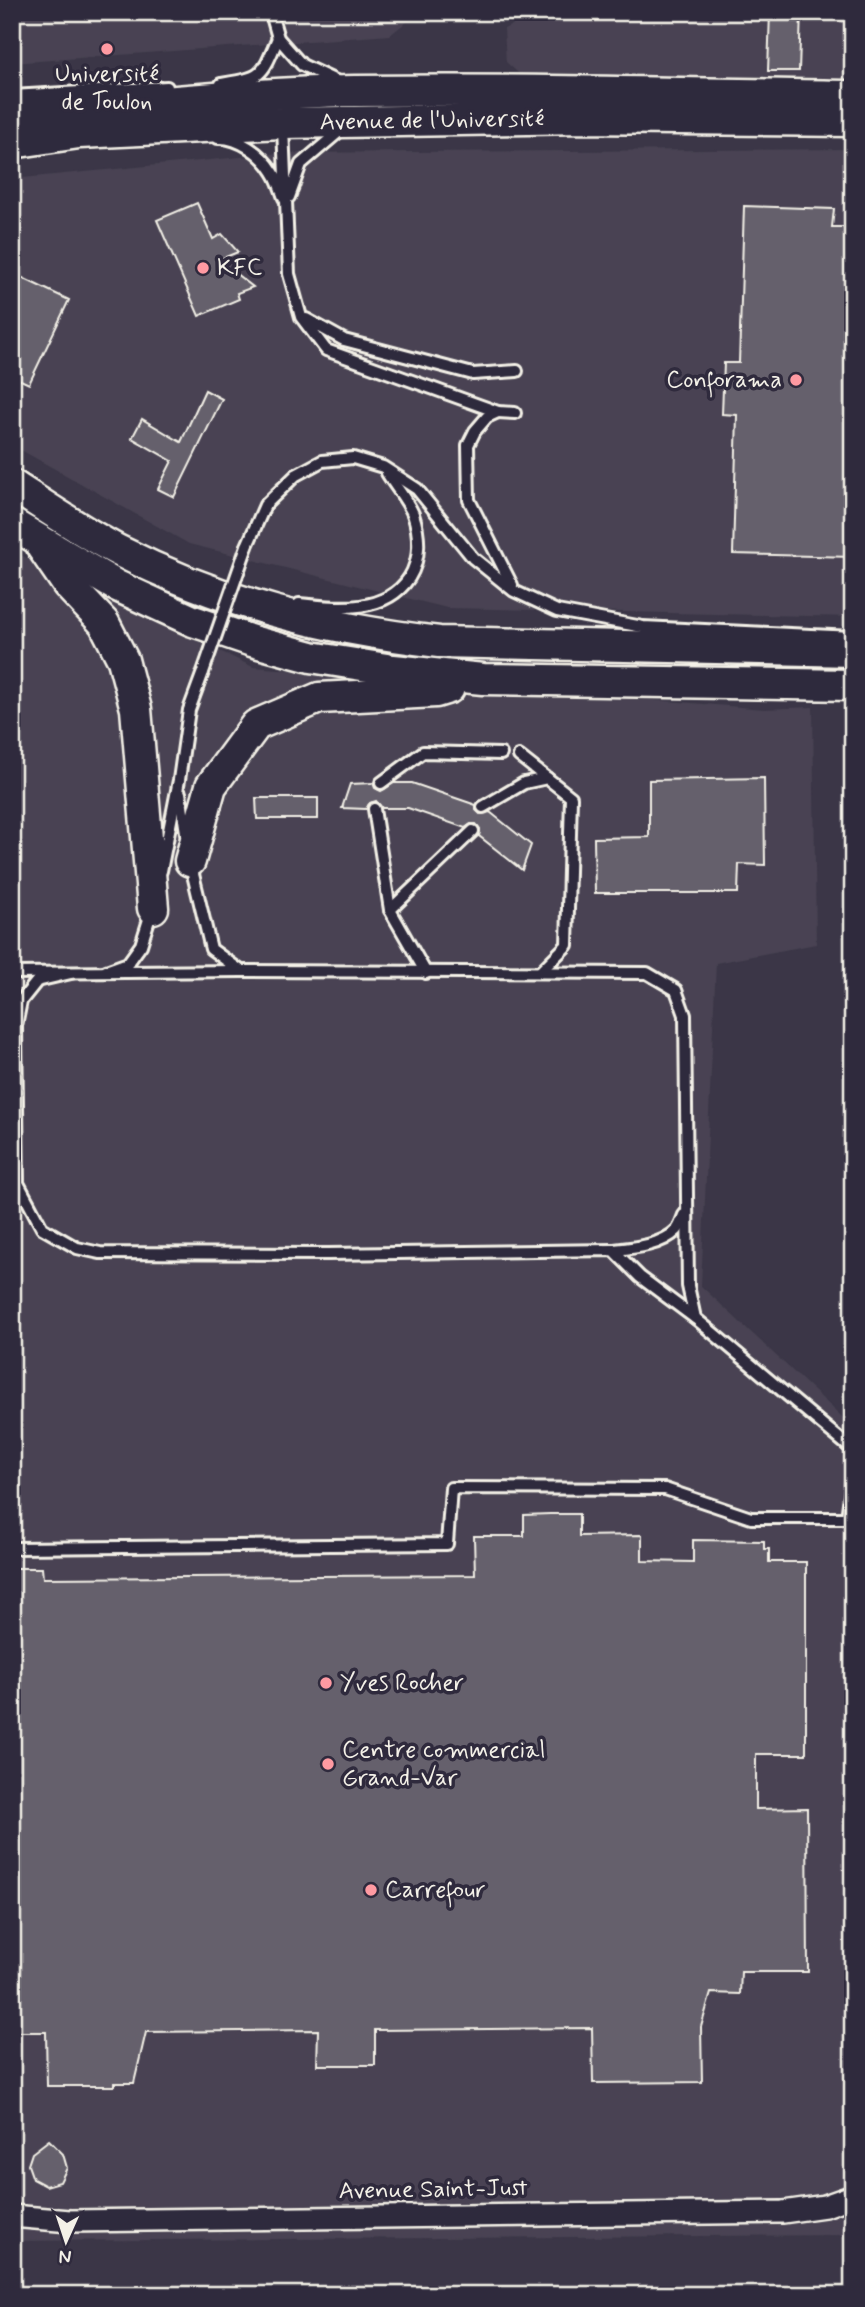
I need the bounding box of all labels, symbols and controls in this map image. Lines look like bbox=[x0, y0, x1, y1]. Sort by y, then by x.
marker: Université de Toulon bbox=[99, 41, 115, 57]
place label: Université de Toulon bbox=[55, 59, 159, 118]
street label: Avenue de l'Université bbox=[319, 104, 545, 138]
place label: KFC bbox=[217, 253, 262, 284]
marker: KFC bbox=[195, 260, 211, 276]
place label: Conforama bbox=[666, 365, 782, 398]
marker: Conforama bbox=[788, 372, 804, 388]
place label: Yves Rocher bbox=[340, 1668, 464, 1699]
marker: Yves Rocher bbox=[318, 1675, 334, 1691]
place label: Centre commercial Grand-Var bbox=[342, 1735, 545, 1794]
marker: Centre commercial Grand-Var bbox=[320, 1756, 336, 1772]
place label: Carrefour bbox=[385, 1875, 486, 1908]
marker: Carrefour bbox=[363, 1882, 379, 1898]
street label: Avenue Saint-Just bbox=[338, 2173, 528, 2207]
north arrow bbox=[32, 2206, 102, 2276]
text: N bbox=[58, 2244, 72, 2269]

